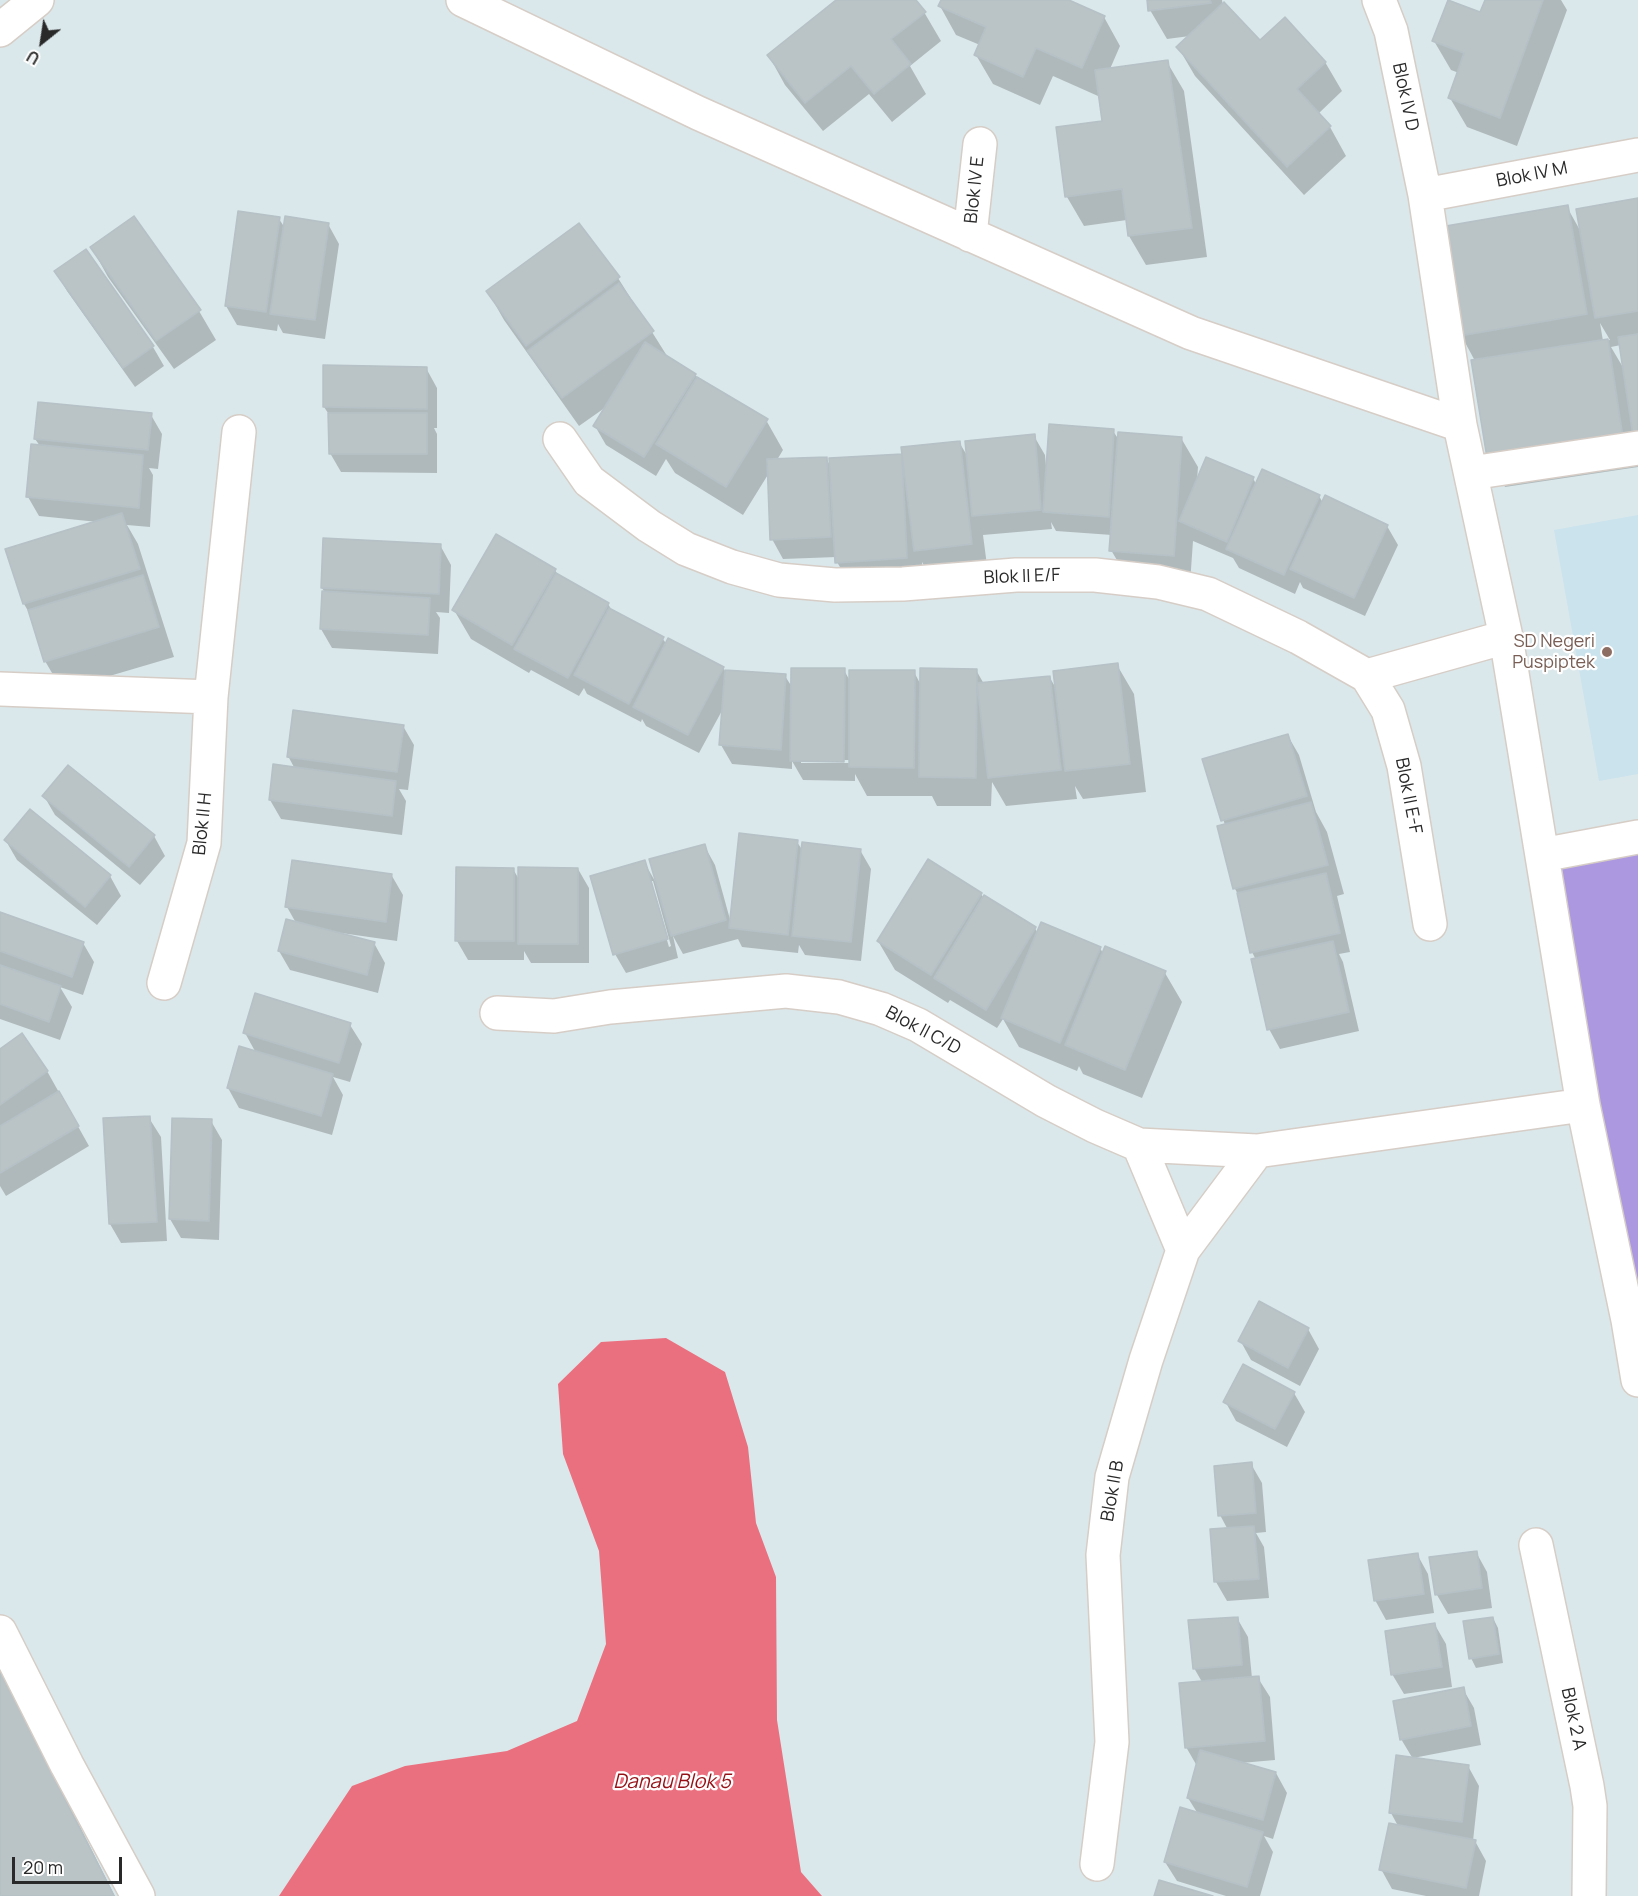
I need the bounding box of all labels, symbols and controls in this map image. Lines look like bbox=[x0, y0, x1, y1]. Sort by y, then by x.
north arrow bbox=[12, 12, 72, 72]
text: U bbox=[23, 45, 43, 70]
street label: Blok IV D bbox=[1387, 61, 1423, 133]
street label: Blok IV E bbox=[961, 155, 989, 225]
street label: Blok IV M bbox=[1494, 158, 1570, 192]
street label: Blok II E/F bbox=[983, 565, 1061, 589]
place label: SD Negeri Puspiptek bbox=[1512, 631, 1595, 674]
marker: SD Negeri Puspiptek bbox=[1600, 645, 1614, 659]
street label: Blok II E-F bbox=[1390, 756, 1426, 836]
street label: Blok II H bbox=[189, 792, 217, 856]
street label: Blok II C/D bbox=[882, 1002, 964, 1060]
street label: Blok II B bbox=[1097, 1459, 1129, 1523]
street label: Blok 2 A bbox=[1556, 1686, 1590, 1752]
water label: Danau Blok 5 bbox=[613, 1770, 731, 1794]
scale bar bbox=[15, 1845, 124, 1883]
text: 20 m bbox=[23, 1855, 63, 1879]

